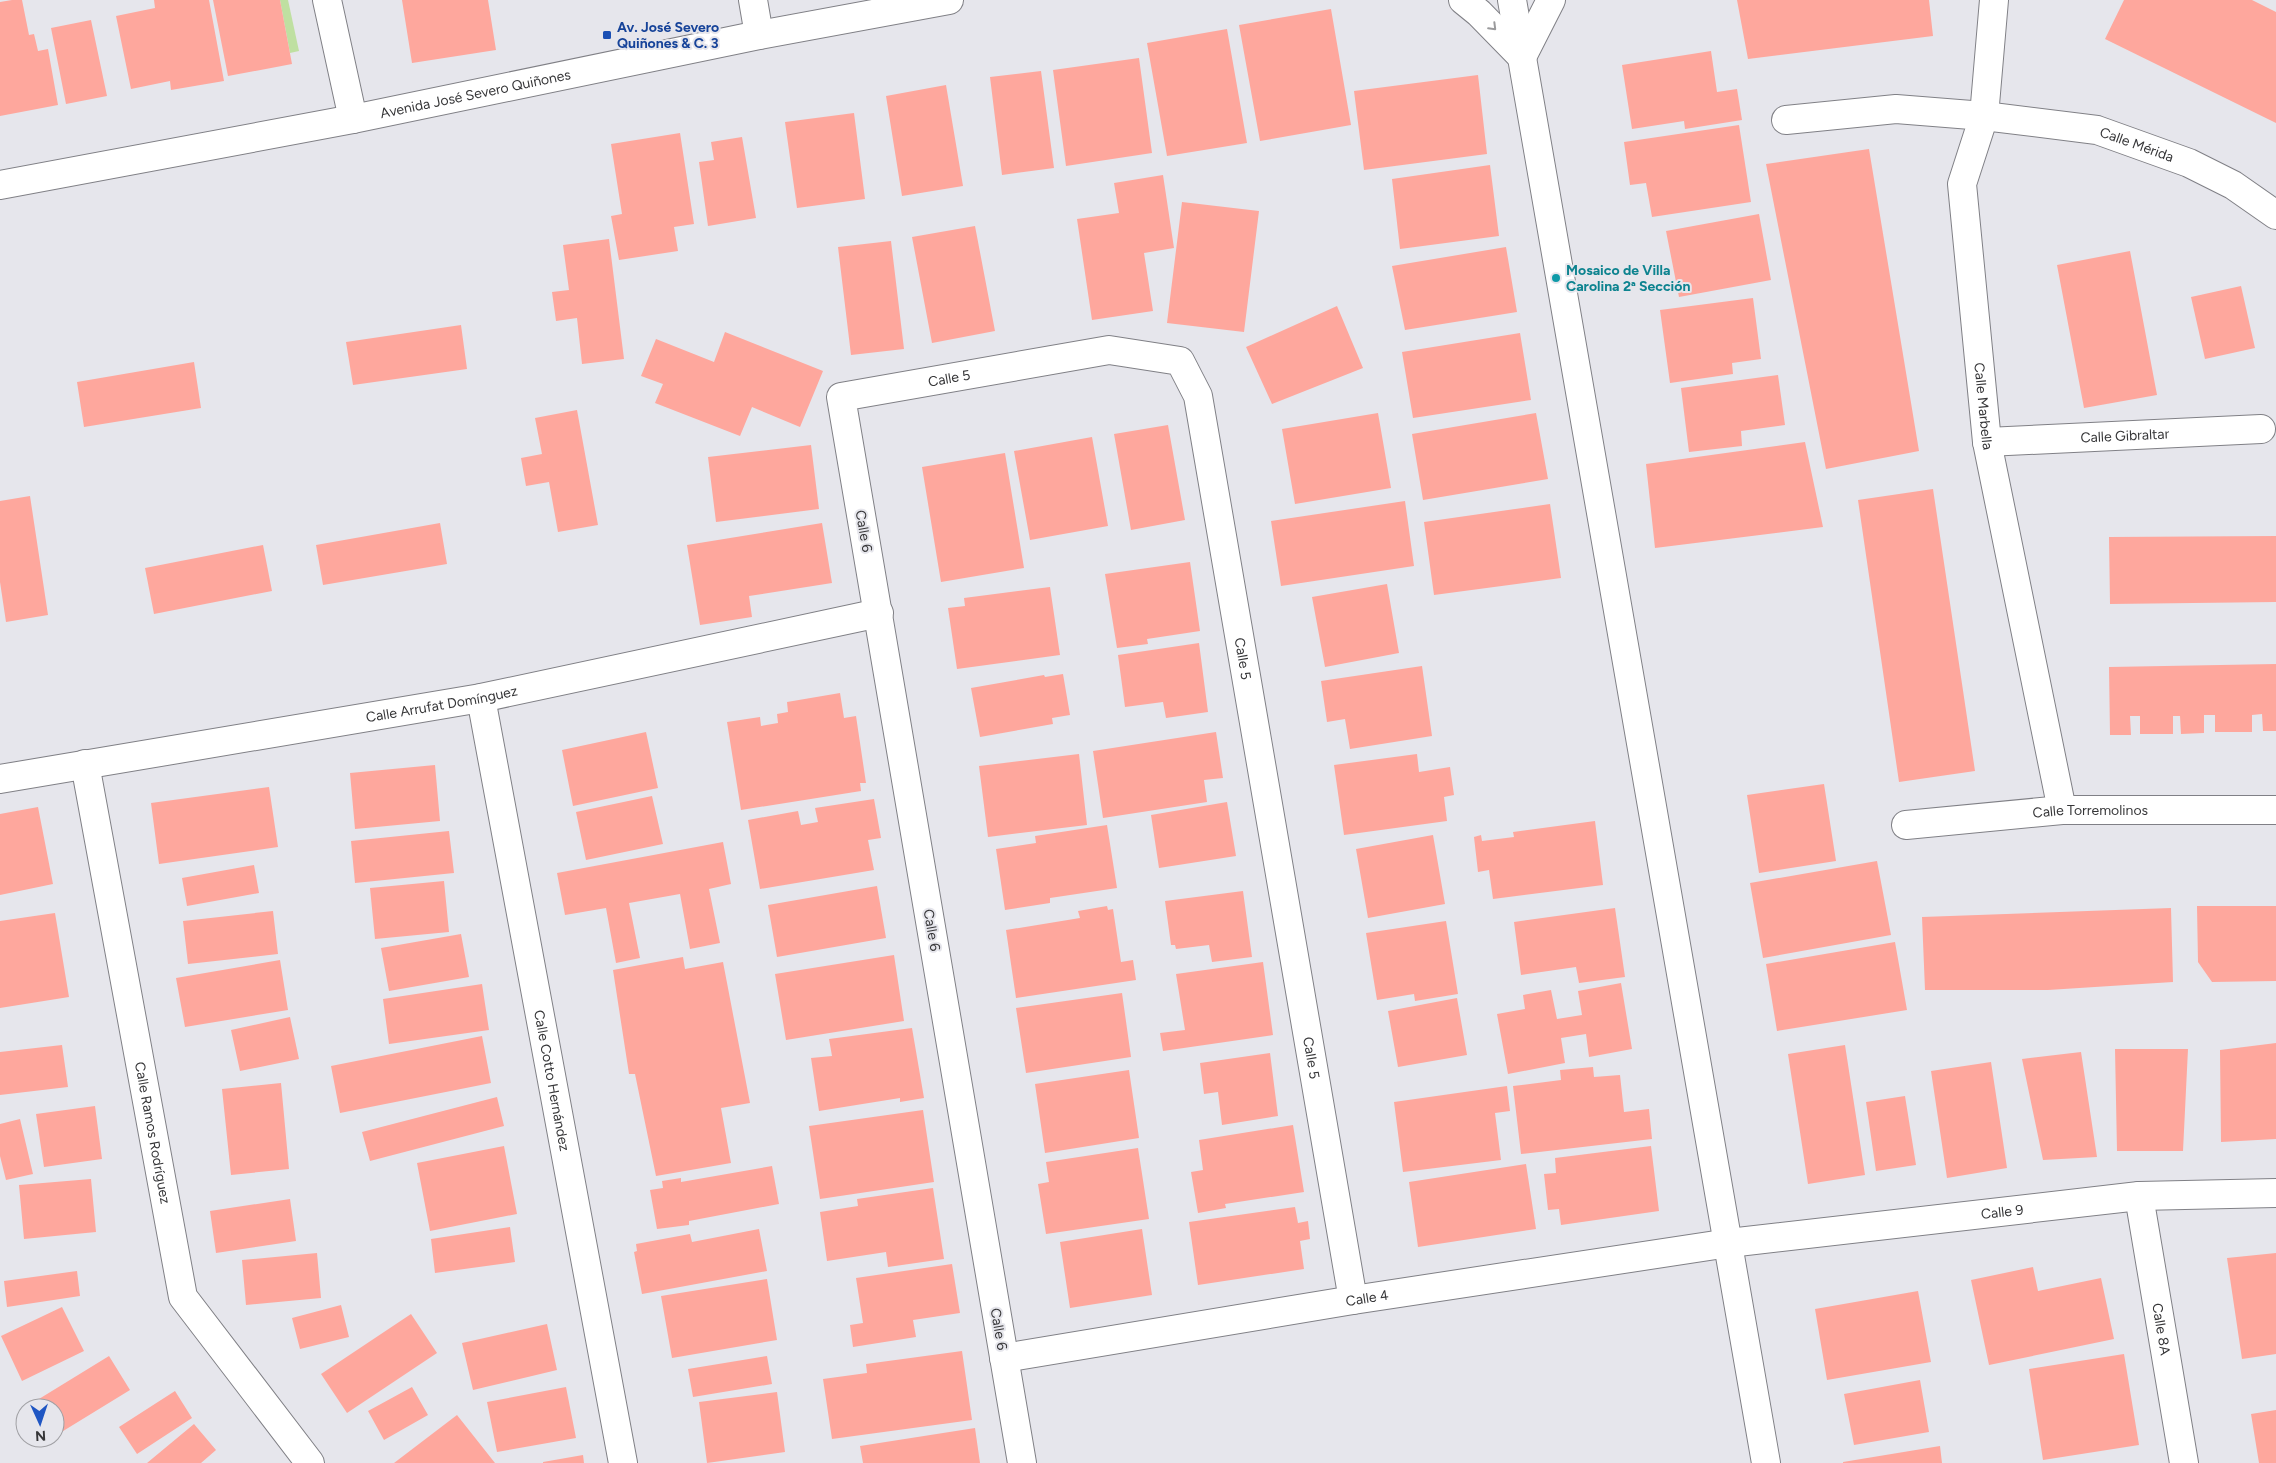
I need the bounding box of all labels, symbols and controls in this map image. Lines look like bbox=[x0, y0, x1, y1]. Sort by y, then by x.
place label: Av. José Severo Quiñones & C. 3 bbox=[617, 19, 719, 52]
one-way arrow bbox=[1487, 22, 1496, 31]
marker: Av. José Severo Quiñones & C. 3 bbox=[601, 29, 613, 41]
street label: Avenida José Severo Quiñones bbox=[379, 66, 572, 122]
street label: Calle Mérida bbox=[2097, 124, 2176, 166]
place label: Mosaico de Villa Carolina 2ª Sección bbox=[1566, 262, 1690, 295]
marker: Mosaico de Villa Carolina 2ª Sección bbox=[1550, 272, 1562, 284]
street label: Calle Marbella bbox=[1970, 362, 1996, 451]
street label: Calle 5 bbox=[927, 366, 972, 391]
street label: Calle Gibraltar bbox=[2080, 425, 2170, 447]
street label: Calle 6 bbox=[851, 509, 876, 554]
street label: Calle 5 bbox=[1231, 636, 1255, 681]
street label: Calle Arrufat Domínguez bbox=[365, 682, 519, 726]
street label: Calle Torremolinos bbox=[2032, 802, 2148, 822]
street label: Calle 6 bbox=[919, 908, 944, 953]
street label: Calle Cotto Hernández bbox=[530, 1009, 573, 1153]
street label: Calle 5 bbox=[1299, 1035, 1323, 1080]
street label: Calle Ramos Rodríguez bbox=[131, 1060, 174, 1205]
street label: Calle 9 bbox=[1980, 1201, 2024, 1223]
street label: Calle 4 bbox=[1344, 1287, 1390, 1310]
street label: Calle 8A bbox=[2148, 1302, 2174, 1357]
street label: Calle 6 bbox=[986, 1307, 1011, 1352]
north arrow bbox=[15, 1398, 65, 1448]
text: N bbox=[35, 1427, 47, 1444]

